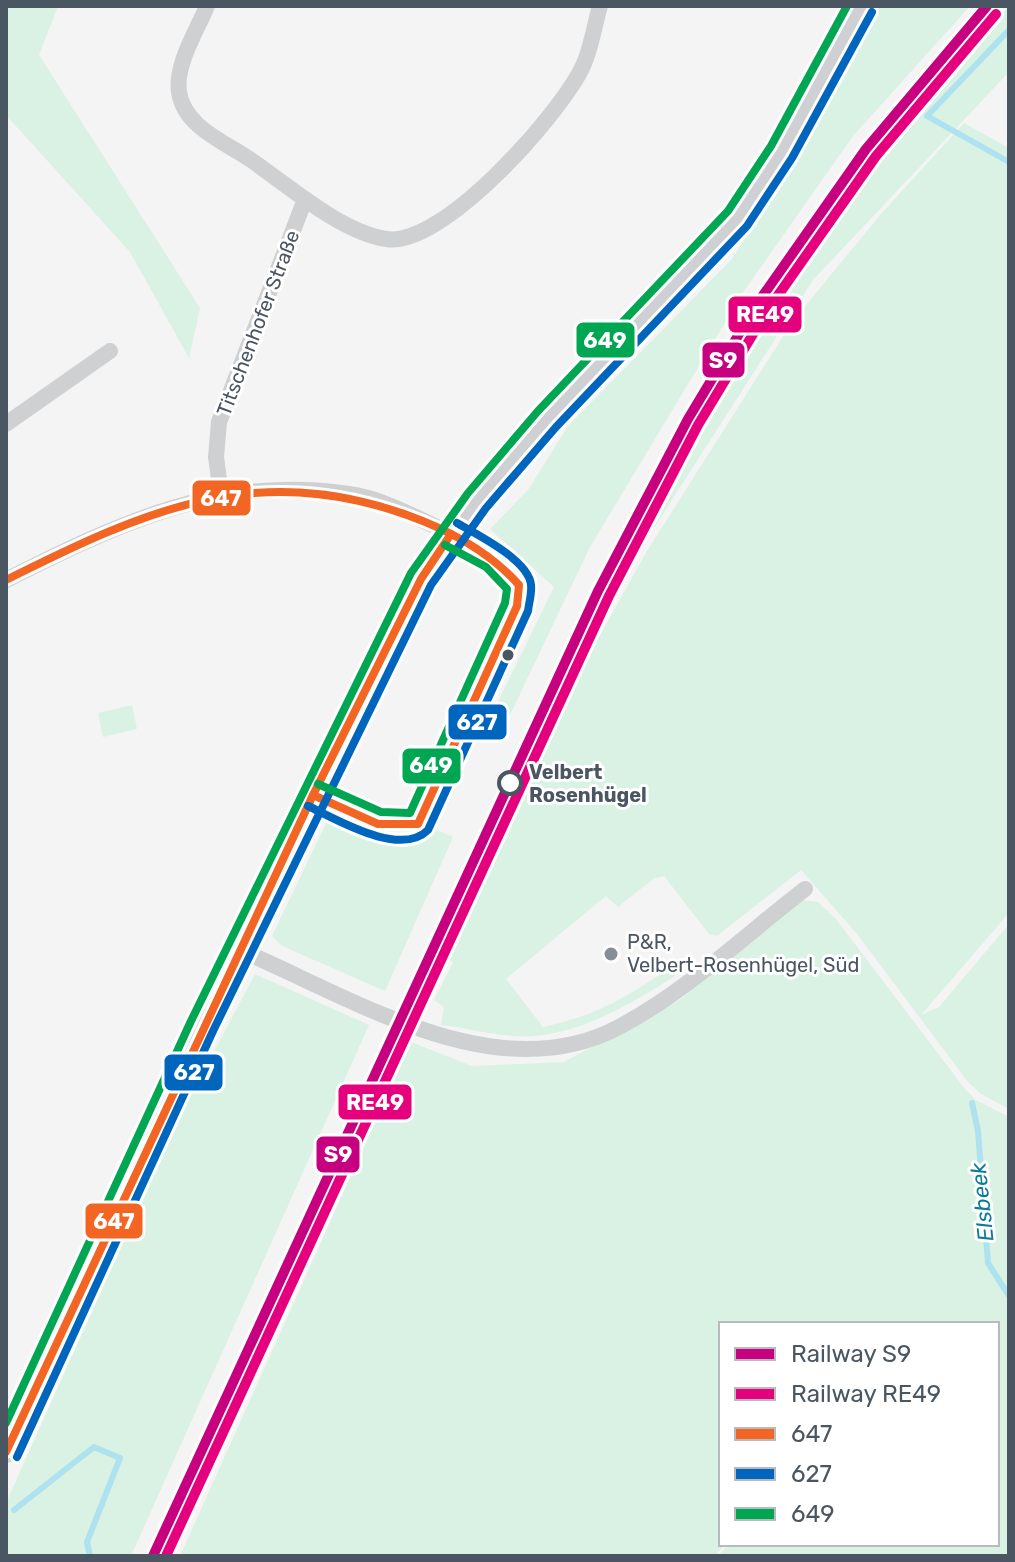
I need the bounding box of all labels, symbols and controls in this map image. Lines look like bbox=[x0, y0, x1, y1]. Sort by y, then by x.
street label: Titschenhofer Straße bbox=[212, 227, 304, 419]
line badge: RE49 bbox=[727, 295, 803, 334]
text: RE49 bbox=[736, 301, 794, 328]
line badge: 649 bbox=[575, 321, 636, 359]
text: 649 bbox=[583, 327, 627, 354]
line badge: S9 bbox=[701, 341, 746, 379]
text: S9 bbox=[709, 347, 737, 374]
line badge: 647 bbox=[191, 479, 252, 517]
text: 647 bbox=[200, 485, 242, 512]
unlabelled marker bbox=[500, 647, 516, 663]
line badge: 627 bbox=[447, 703, 508, 741]
text: 627 bbox=[456, 709, 498, 736]
line badge: 649 bbox=[401, 747, 462, 785]
text: 649 bbox=[409, 752, 453, 779]
place label: Velbert Rosenhügel bbox=[529, 760, 647, 807]
marker: Velbert Rosenhügel bbox=[498, 771, 522, 795]
place label: P&R, Velbert-Rosenhügel, Süd bbox=[627, 930, 859, 977]
marker: P&R, Velbert-Rosenhügel, Süd bbox=[602, 945, 620, 963]
line badge: 627 bbox=[163, 1053, 224, 1092]
text: 627 bbox=[173, 1059, 215, 1086]
line badge: RE49 bbox=[337, 1083, 413, 1121]
text: RE49 bbox=[346, 1089, 404, 1116]
line badge: S9 bbox=[315, 1135, 361, 1174]
text: S9 bbox=[324, 1141, 352, 1168]
water label: Elsbeek bbox=[964, 1161, 1000, 1243]
line badge: 647 bbox=[84, 1202, 144, 1240]
text: 647 bbox=[93, 1208, 135, 1235]
legend bbox=[719, 1322, 999, 1546]
text: Railway S9 bbox=[791, 1340, 911, 1368]
text: Railway RE49 bbox=[791, 1380, 941, 1408]
text: 647 bbox=[791, 1420, 832, 1448]
text: 627 bbox=[791, 1460, 832, 1488]
text: 649 bbox=[791, 1500, 834, 1528]

